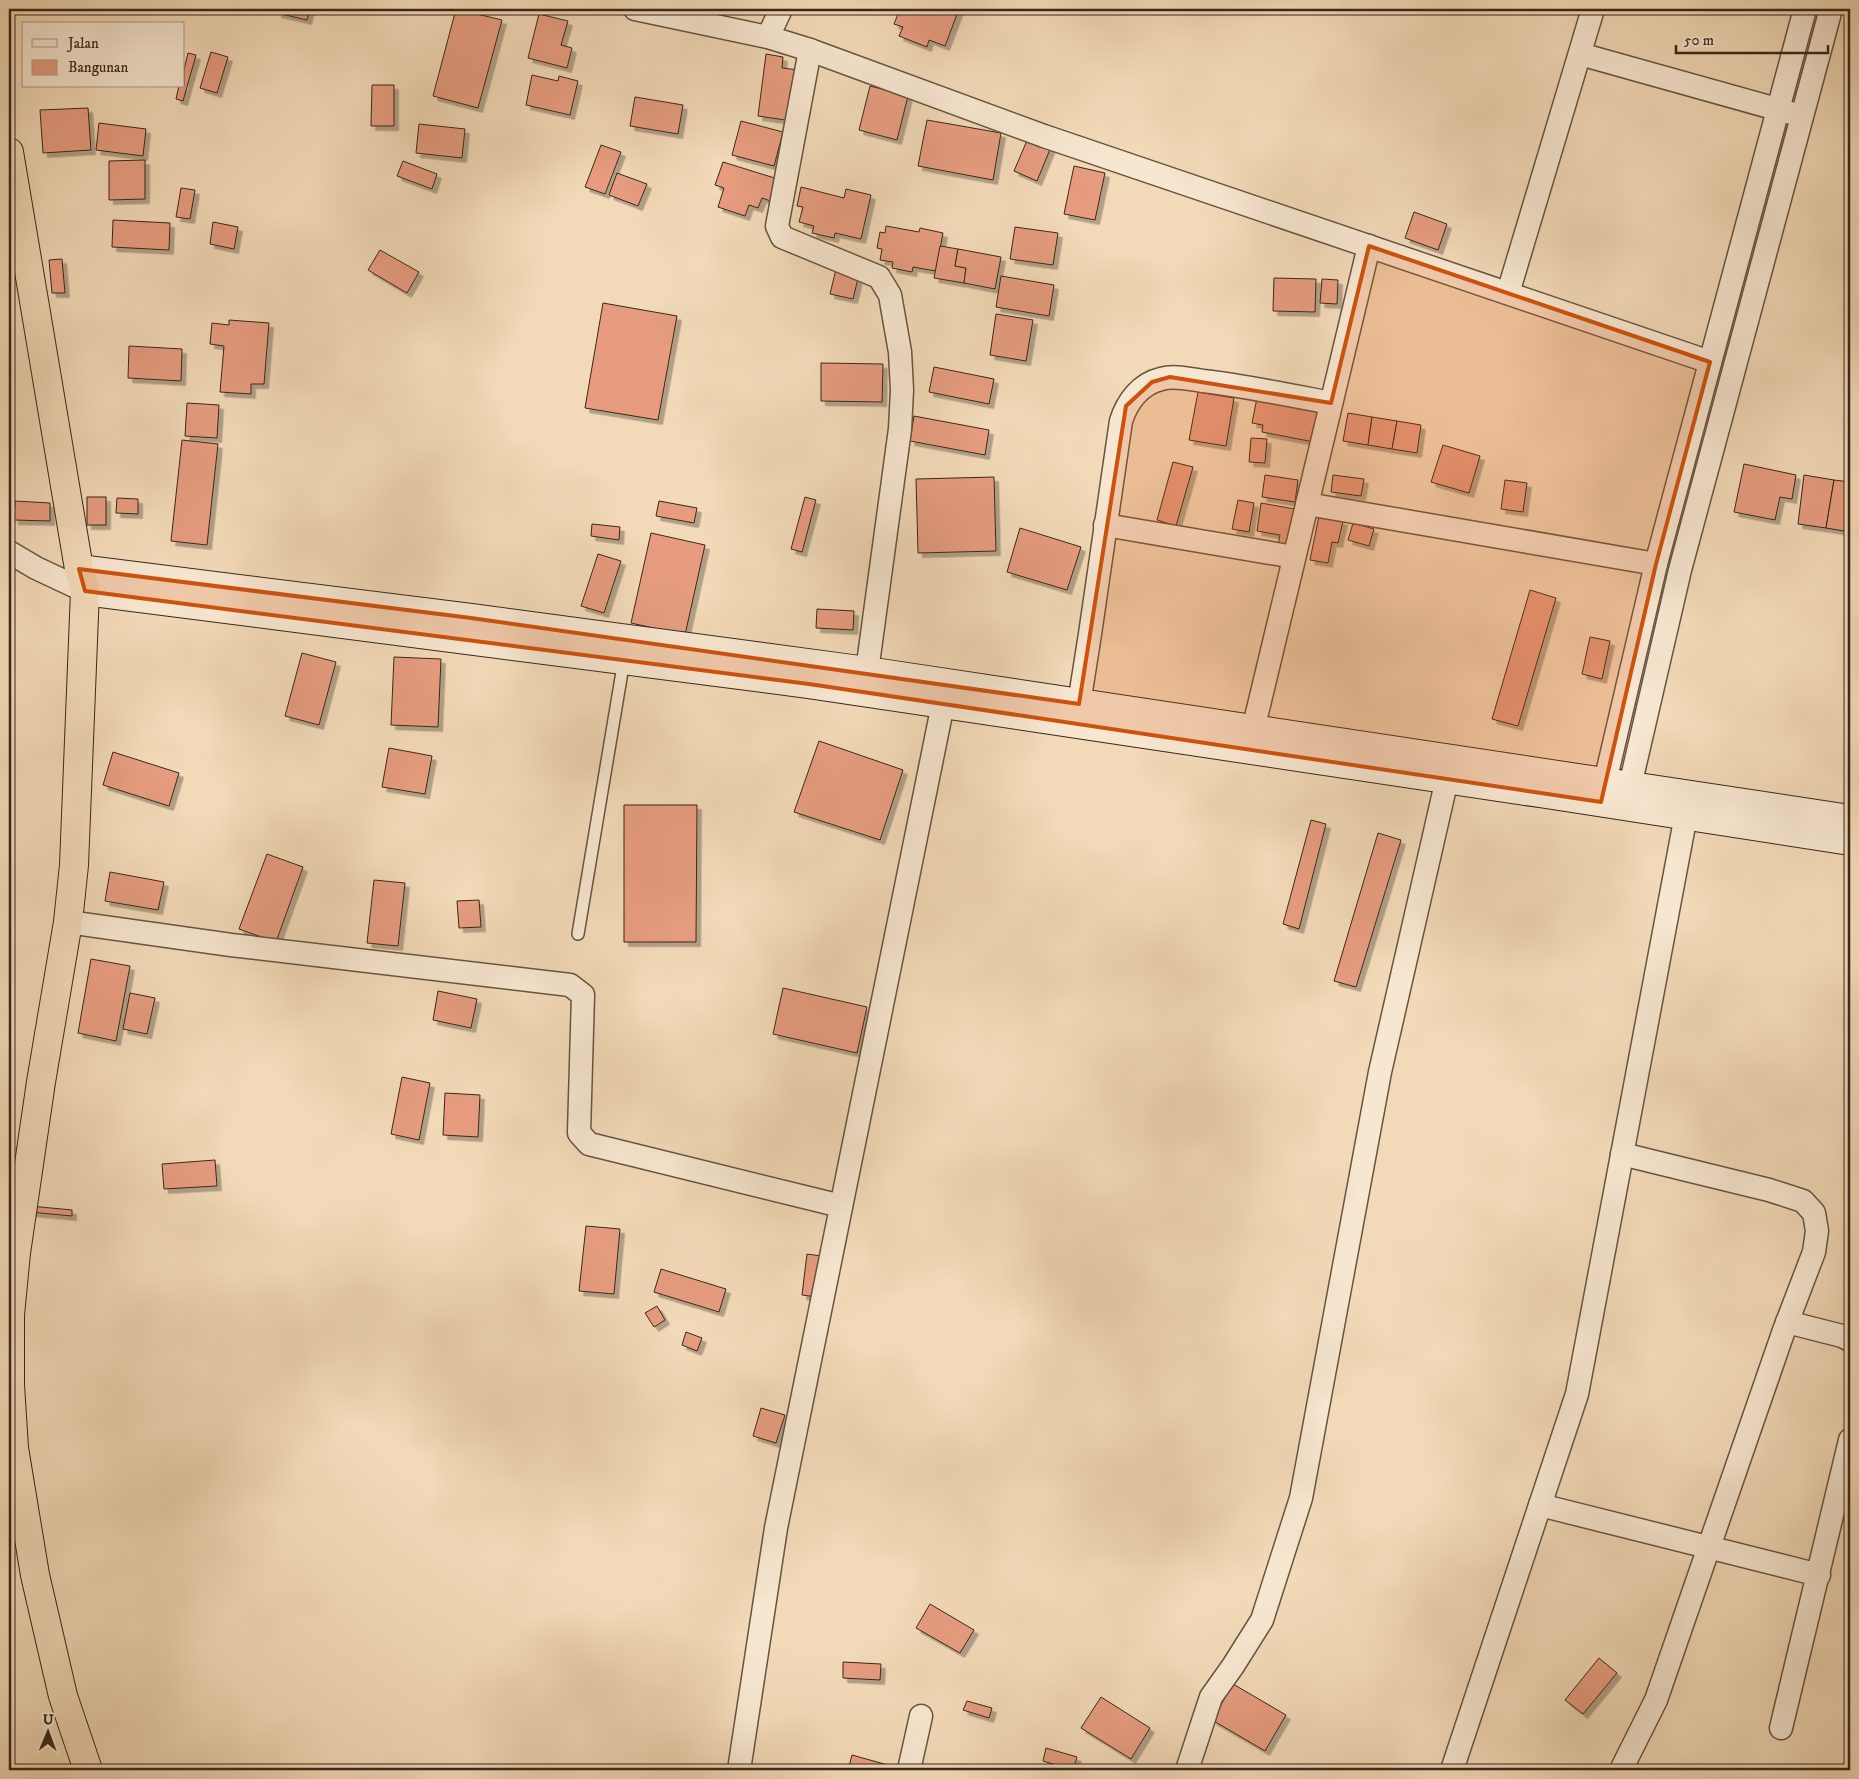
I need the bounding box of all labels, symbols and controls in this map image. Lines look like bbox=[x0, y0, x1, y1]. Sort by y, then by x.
legend bbox=[22, 22, 185, 88]
scale bar bbox=[1676, 22, 1829, 54]
text: 50 m bbox=[1684, 31, 1714, 50]
text: Jalan bbox=[66, 34, 99, 53]
text: Bangunan bbox=[68, 58, 128, 77]
north arrow bbox=[22, 1706, 72, 1756]
text: U bbox=[43, 1711, 54, 1729]

